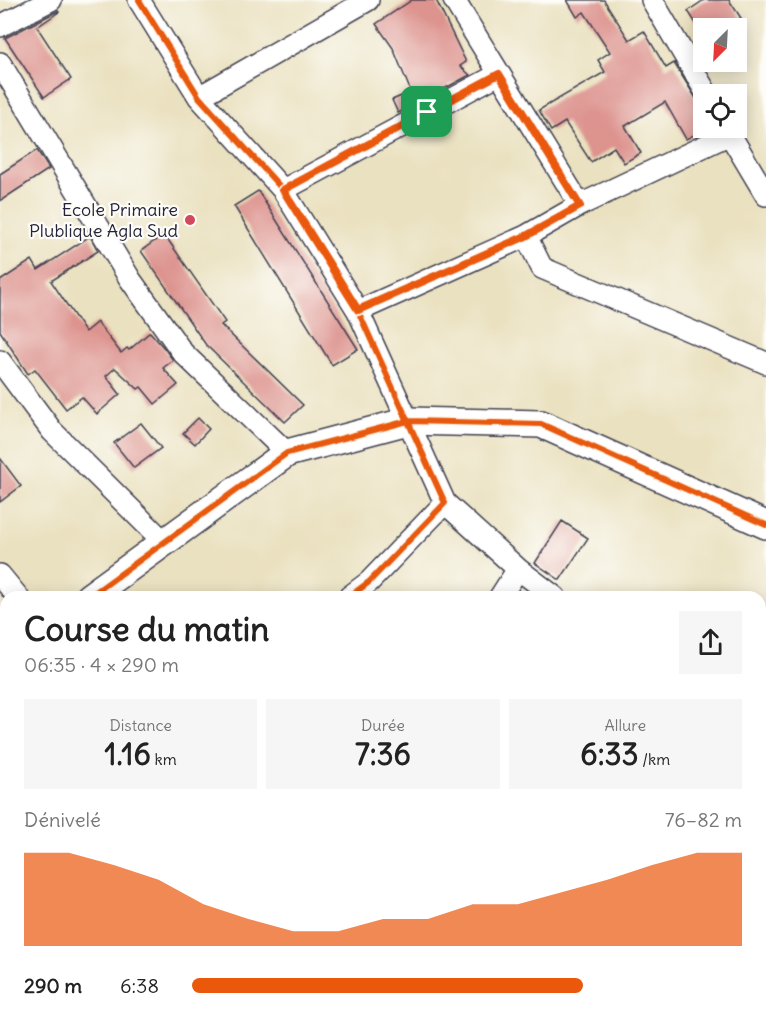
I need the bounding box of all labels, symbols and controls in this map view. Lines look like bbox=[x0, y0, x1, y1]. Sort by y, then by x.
north arrow bbox=[693, 18, 747, 72]
map controls bbox=[693, 18, 747, 138]
button: locate bbox=[693, 84, 747, 138]
pin bbox=[401, 86, 452, 137]
icon: arrive bbox=[410, 95, 443, 128]
place label: Ecole Primaire Plublique Agla Sud bbox=[29, 198, 178, 242]
marker: Ecole Primaire Plublique Agla Sud bbox=[183, 213, 197, 227]
text: Course du matin bbox=[24, 608, 269, 650]
button: share bbox=[679, 611, 742, 674]
text: 06:35 · 4 × 290 m bbox=[24, 652, 179, 677]
text: Distance bbox=[109, 715, 172, 735]
text: Durée bbox=[361, 715, 405, 735]
text: Allure bbox=[605, 715, 646, 735]
text: 1.16 bbox=[105, 735, 151, 773]
text: 7:36 bbox=[355, 735, 411, 773]
text: 6:33 bbox=[580, 735, 639, 773]
text: km bbox=[151, 749, 177, 769]
text: /km bbox=[639, 749, 670, 769]
text: Dénivelé bbox=[24, 807, 101, 832]
text: 76–82 m bbox=[665, 807, 742, 832]
text: 290 m bbox=[24, 973, 82, 998]
text: 6:38 bbox=[120, 973, 159, 998]

